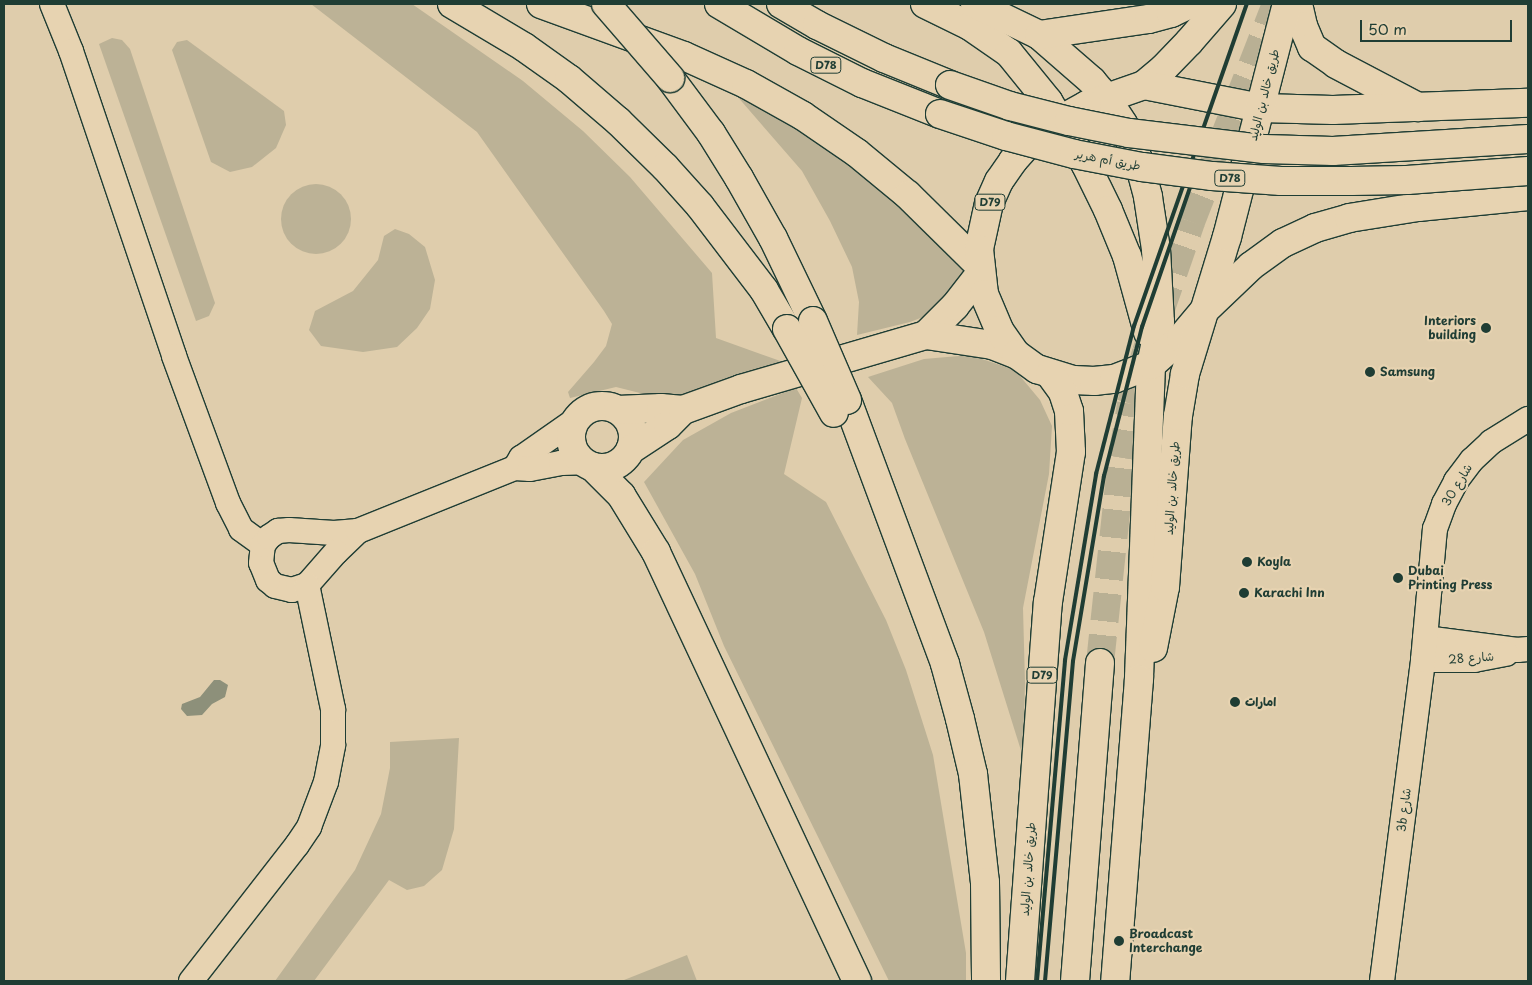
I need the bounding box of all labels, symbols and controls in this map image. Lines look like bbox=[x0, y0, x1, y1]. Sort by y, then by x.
scale bar bbox=[1362, 10, 1514, 42]
text: 50 m bbox=[1368, 17, 1407, 40]
street label: طريق خالد بن الوليد bbox=[1246, 48, 1282, 142]
road number: D78 bbox=[810, 56, 842, 74]
street label: طريق أم هرير bbox=[1074, 147, 1142, 173]
road number: D78 bbox=[1214, 170, 1246, 187]
road number: D79 bbox=[974, 193, 1006, 210]
place label: Interiors building bbox=[1424, 314, 1476, 342]
marker: Interiors building bbox=[1480, 322, 1492, 334]
place label: Samsung bbox=[1380, 365, 1435, 379]
marker: Samsung bbox=[1364, 366, 1376, 378]
street label: طريق خالد بن الوليد bbox=[1162, 441, 1182, 535]
street label: شارع 30 bbox=[1439, 461, 1475, 509]
place label: Koyla bbox=[1257, 555, 1291, 569]
marker: Koyla bbox=[1241, 556, 1253, 568]
place label: Dubai Printing Press bbox=[1408, 564, 1493, 592]
marker: Dubai Printing Press bbox=[1392, 572, 1404, 584]
place label: Karachi Inn bbox=[1254, 586, 1325, 600]
marker: Karachi Inn bbox=[1238, 587, 1250, 599]
street label: شارع 28 bbox=[1448, 649, 1494, 667]
road number: D79 bbox=[1026, 666, 1058, 684]
place label: امارات bbox=[1245, 695, 1276, 709]
marker: امارات bbox=[1229, 696, 1241, 708]
street label: 3b شارع bbox=[1394, 787, 1414, 833]
street label: طريق خالد بن الوليد bbox=[1018, 822, 1038, 916]
place label: Broadcast Interchange bbox=[1129, 927, 1202, 955]
marker: Broadcast Interchange bbox=[1113, 935, 1125, 947]

